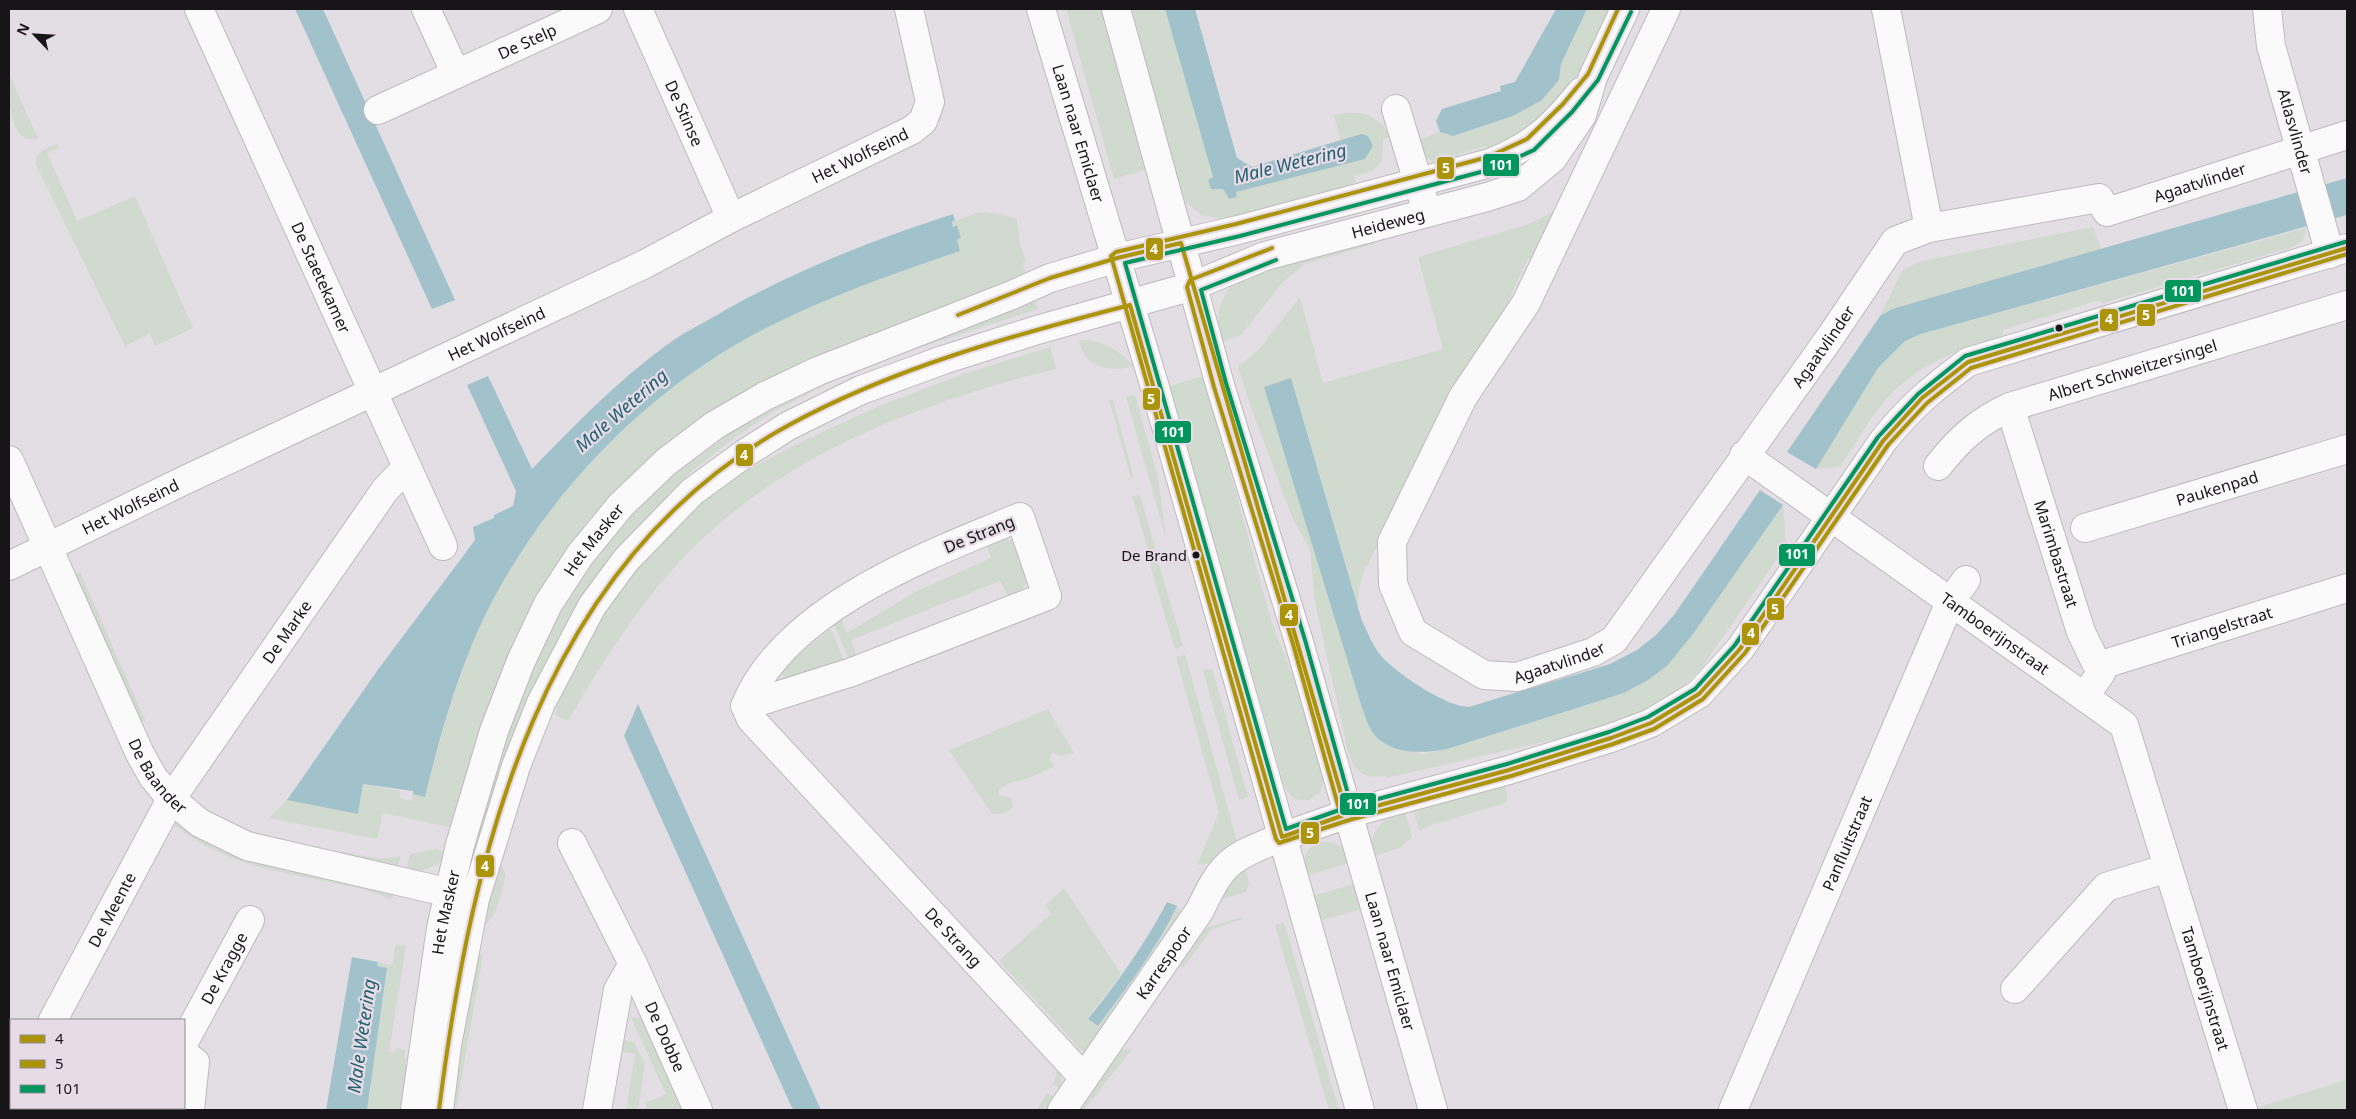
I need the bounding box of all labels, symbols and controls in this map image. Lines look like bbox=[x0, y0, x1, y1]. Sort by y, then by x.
north arrow bbox=[10, 10, 60, 60]
street label: De Stelp bbox=[494, 19, 560, 65]
text: N bbox=[12, 20, 34, 38]
street label: Laan naar Emiclaer bbox=[1047, 62, 1110, 206]
street label: De Stinse bbox=[660, 77, 709, 150]
street label: Atlasvlinder bbox=[2273, 86, 2318, 177]
street label: Het Wolfseind bbox=[808, 122, 912, 188]
water label: Male Wetering bbox=[1231, 137, 1349, 189]
line badge: 101 bbox=[1482, 153, 1520, 177]
text: 101 bbox=[1489, 155, 1513, 174]
line badge: 5 bbox=[1436, 156, 1455, 180]
street label: Agaatvlinder bbox=[2151, 157, 2249, 207]
text: 5 bbox=[1442, 158, 1450, 177]
street label: Heideweg bbox=[1349, 203, 1427, 244]
street label: De Staetekamer bbox=[286, 218, 356, 337]
line badge: 4 bbox=[1145, 237, 1164, 261]
text: 4 bbox=[1150, 239, 1158, 258]
line badge: 101 bbox=[2164, 279, 2202, 303]
text: 101 bbox=[2171, 281, 2195, 300]
street label: Het Wolfseind bbox=[444, 301, 549, 366]
street label: Agaatvlinder bbox=[1787, 301, 1860, 392]
line badge: 5 bbox=[2136, 303, 2156, 327]
text: 5 bbox=[2142, 305, 2150, 324]
line badge: 4 bbox=[2099, 308, 2119, 332]
text: 4 bbox=[2105, 309, 2113, 328]
unlabelled marker bbox=[2054, 323, 2064, 333]
street label: Albert Schweitzersingel bbox=[2045, 334, 2220, 406]
water label: Male Wetering bbox=[570, 363, 672, 457]
line badge: 5 bbox=[1142, 387, 1161, 411]
text: 5 bbox=[1147, 389, 1155, 408]
line badge: 101 bbox=[1154, 420, 1192, 444]
text: 101 bbox=[1161, 422, 1185, 441]
line badge: 4 bbox=[735, 443, 754, 467]
text: 4 bbox=[740, 445, 748, 464]
street label: Paukenpad bbox=[2173, 465, 2261, 511]
street label: Het Wolfseind bbox=[78, 474, 182, 540]
street label: Marimbastraat bbox=[2029, 497, 2084, 611]
street label: Het Masker bbox=[558, 499, 629, 580]
street label: De Strang bbox=[940, 510, 1018, 558]
line badge: 101 bbox=[1778, 543, 1816, 567]
text: 101 bbox=[1785, 544, 1809, 563]
place label: De Brand bbox=[1121, 545, 1187, 565]
marker: De Brand bbox=[1191, 550, 1201, 560]
street label: Tamboerijnstraat bbox=[1936, 587, 2054, 680]
street label: De Marke bbox=[257, 596, 317, 668]
line badge: 5 bbox=[1766, 597, 1785, 621]
text: 5 bbox=[1771, 599, 1779, 618]
street label: Triangelstraat bbox=[2169, 601, 2275, 653]
line badge: 4 bbox=[1279, 603, 1299, 627]
text: 4 bbox=[1285, 605, 1293, 624]
line badge: 4 bbox=[1741, 622, 1760, 646]
text: 4 bbox=[1747, 623, 1755, 642]
street label: Agaatvlinder bbox=[1511, 636, 1610, 688]
street label: De Baander bbox=[123, 735, 192, 819]
line badge: 101 bbox=[1339, 792, 1377, 816]
street label: Panfluitstraat bbox=[1817, 792, 1877, 894]
text: 101 bbox=[1346, 794, 1370, 813]
line badge: 5 bbox=[1300, 821, 1320, 845]
text: 5 bbox=[1306, 823, 1314, 842]
line badge: 4 bbox=[475, 854, 495, 878]
text: 4 bbox=[481, 856, 489, 875]
street label: Het Masker bbox=[426, 867, 465, 956]
street label: De Meente bbox=[83, 868, 141, 951]
street label: Laan naar Emiclaer bbox=[1360, 889, 1421, 1034]
street label: De Strang bbox=[920, 902, 987, 972]
street label: Karrespoor bbox=[1131, 921, 1197, 1004]
street label: Tamboerijnstraat bbox=[2176, 924, 2235, 1053]
street label: De Kragge bbox=[196, 928, 252, 1008]
water label: Male Wetering bbox=[341, 977, 381, 1095]
street label: De Dobbe bbox=[640, 998, 691, 1075]
legend bbox=[10, 1019, 185, 1109]
text: 4 bbox=[55, 1028, 64, 1048]
text: 5 bbox=[55, 1053, 64, 1073]
text: 101 bbox=[55, 1078, 81, 1098]

